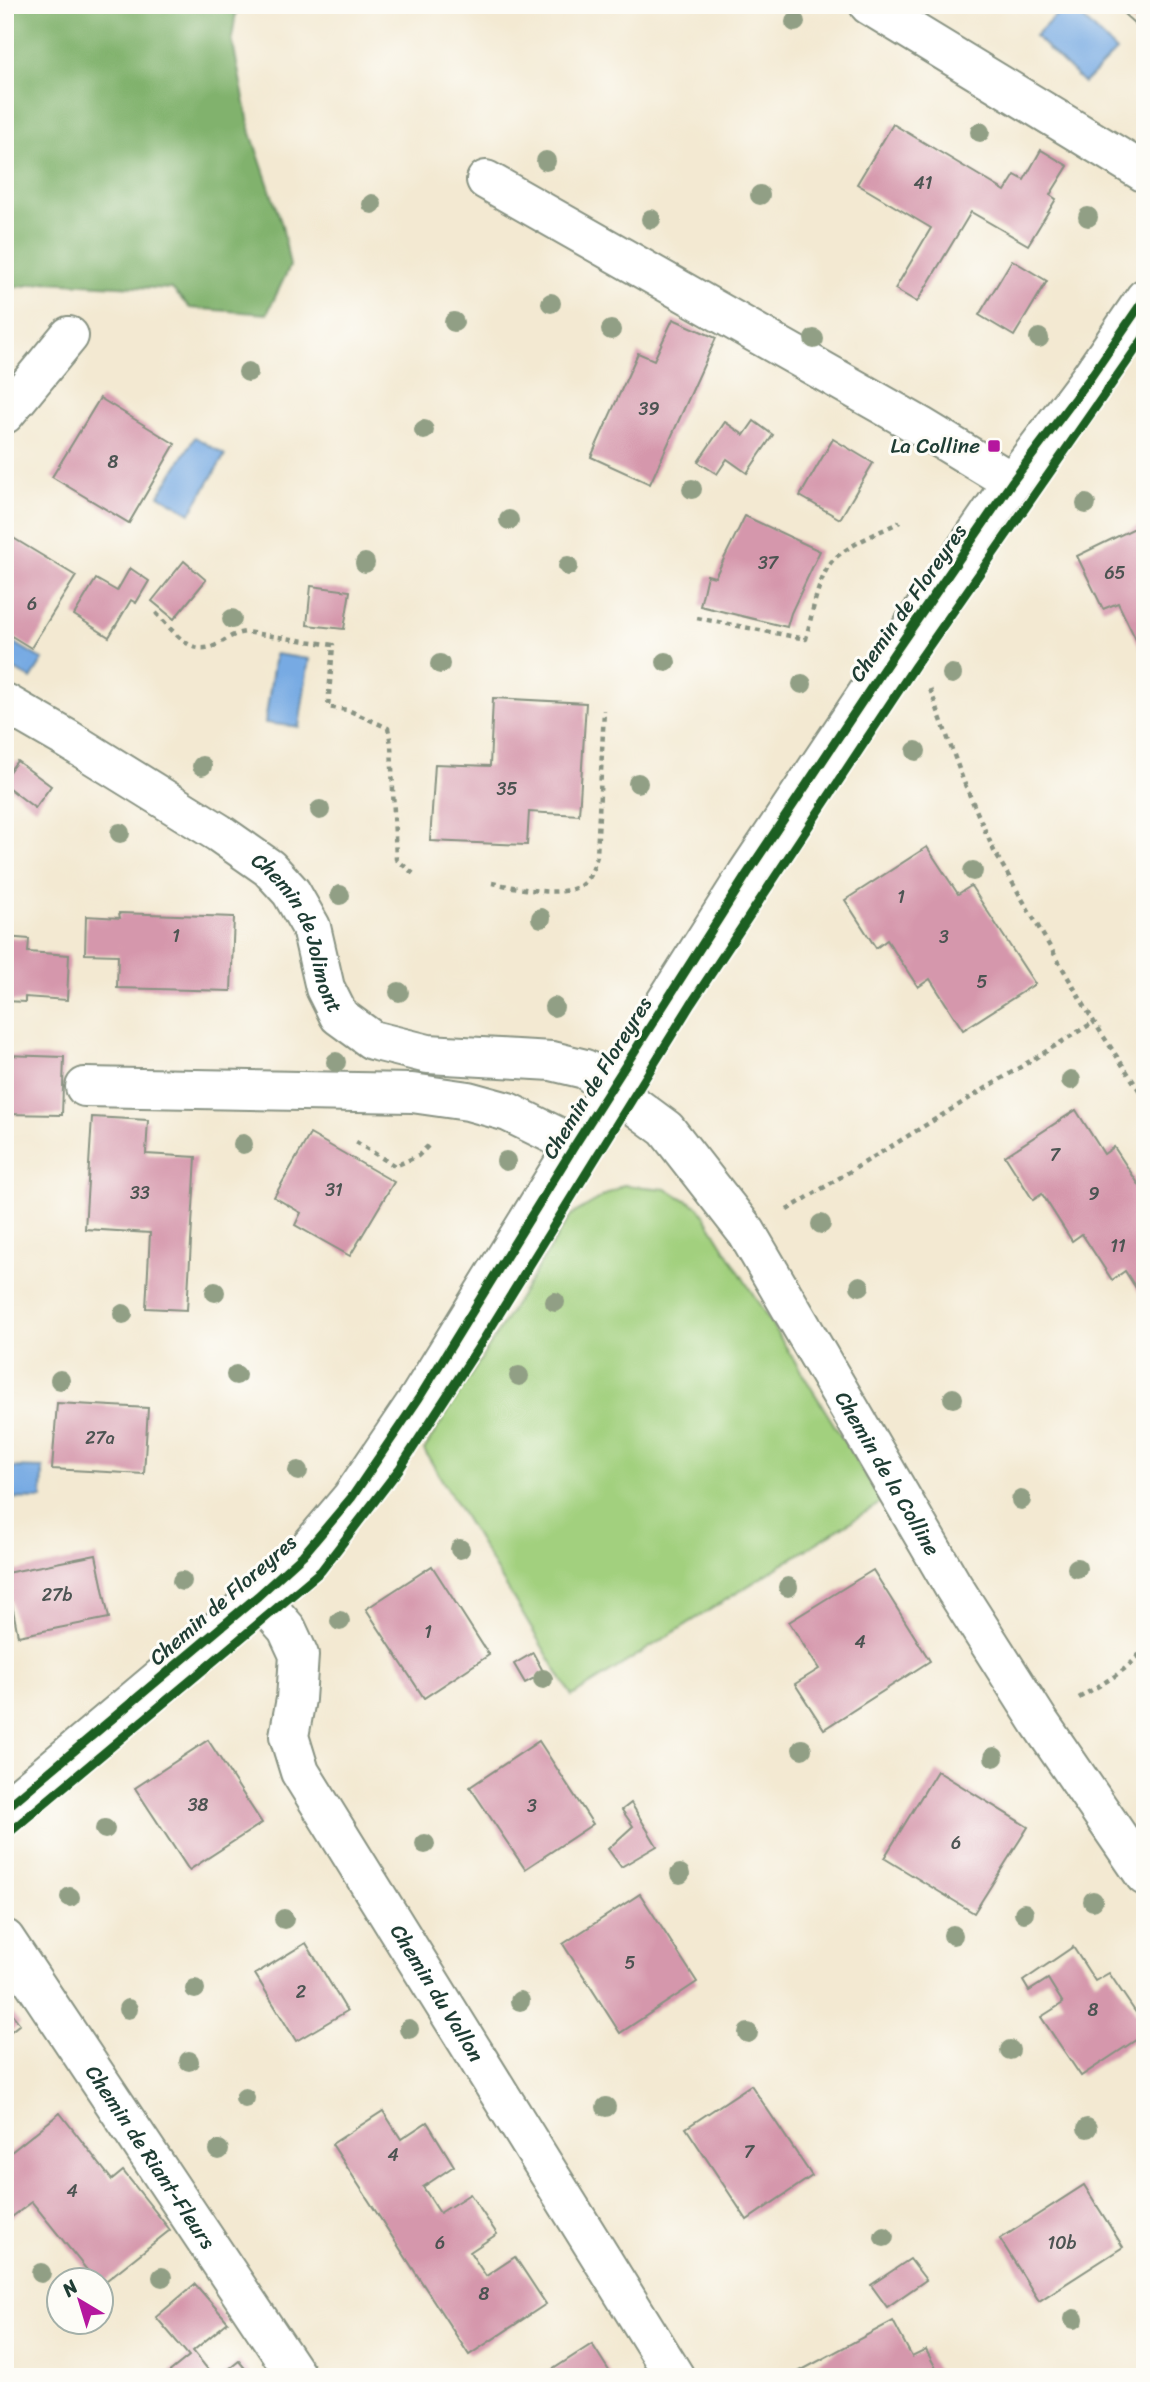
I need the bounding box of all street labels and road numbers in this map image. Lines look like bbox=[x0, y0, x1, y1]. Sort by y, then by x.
street label: Chemin de Floreyres bbox=[839, 516, 977, 690]
street label: Chemin de Jolimont bbox=[243, 842, 354, 1020]
street label: Chemin de Floreyres bbox=[532, 989, 663, 1167]
street label: Chemin de la Colline bbox=[824, 1384, 951, 1564]
street label: Chemin de Floreyres bbox=[140, 1524, 306, 1675]
street label: Chemin du Vallon bbox=[379, 1916, 495, 2070]
street label: Chemin de Riant-Fleurs bbox=[75, 2057, 226, 2257]

